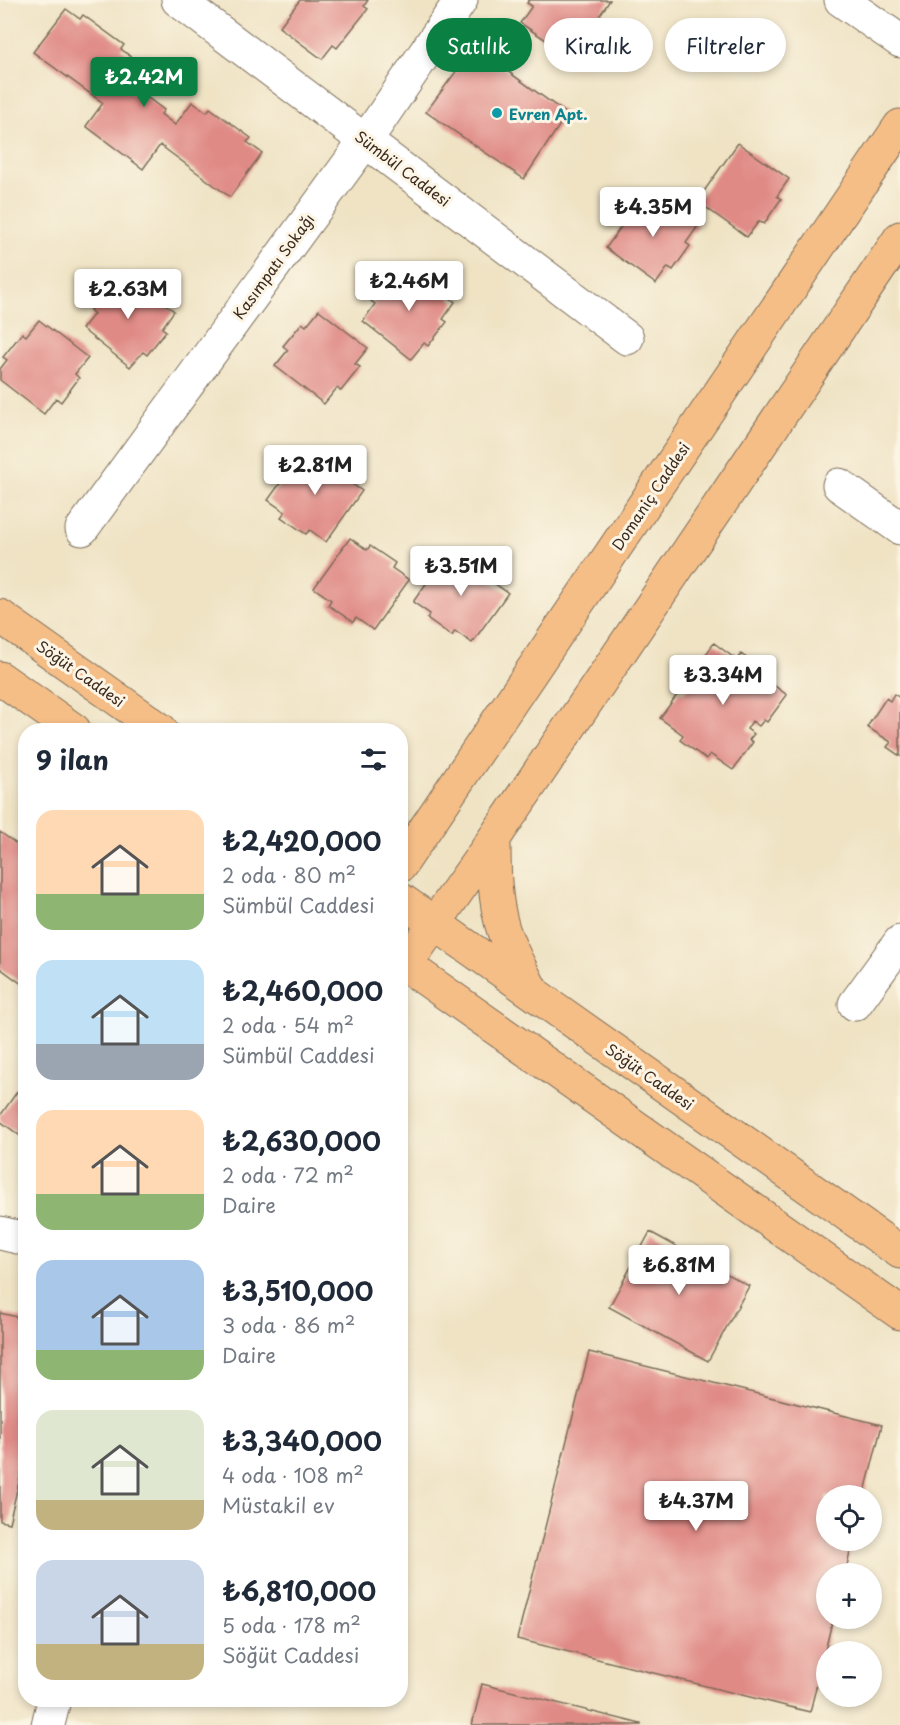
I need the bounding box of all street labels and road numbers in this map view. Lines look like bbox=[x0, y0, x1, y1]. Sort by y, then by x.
street label: Sümbül Caddesi bbox=[350, 124, 456, 212]
street label: Kasımpatı Sokağı bbox=[227, 208, 319, 324]
street label: Domaniç Caddesi bbox=[605, 437, 695, 555]
street label: Söğüt Caddesi bbox=[32, 634, 130, 712]
street label: Söğüt Caddesi bbox=[601, 1037, 699, 1115]

